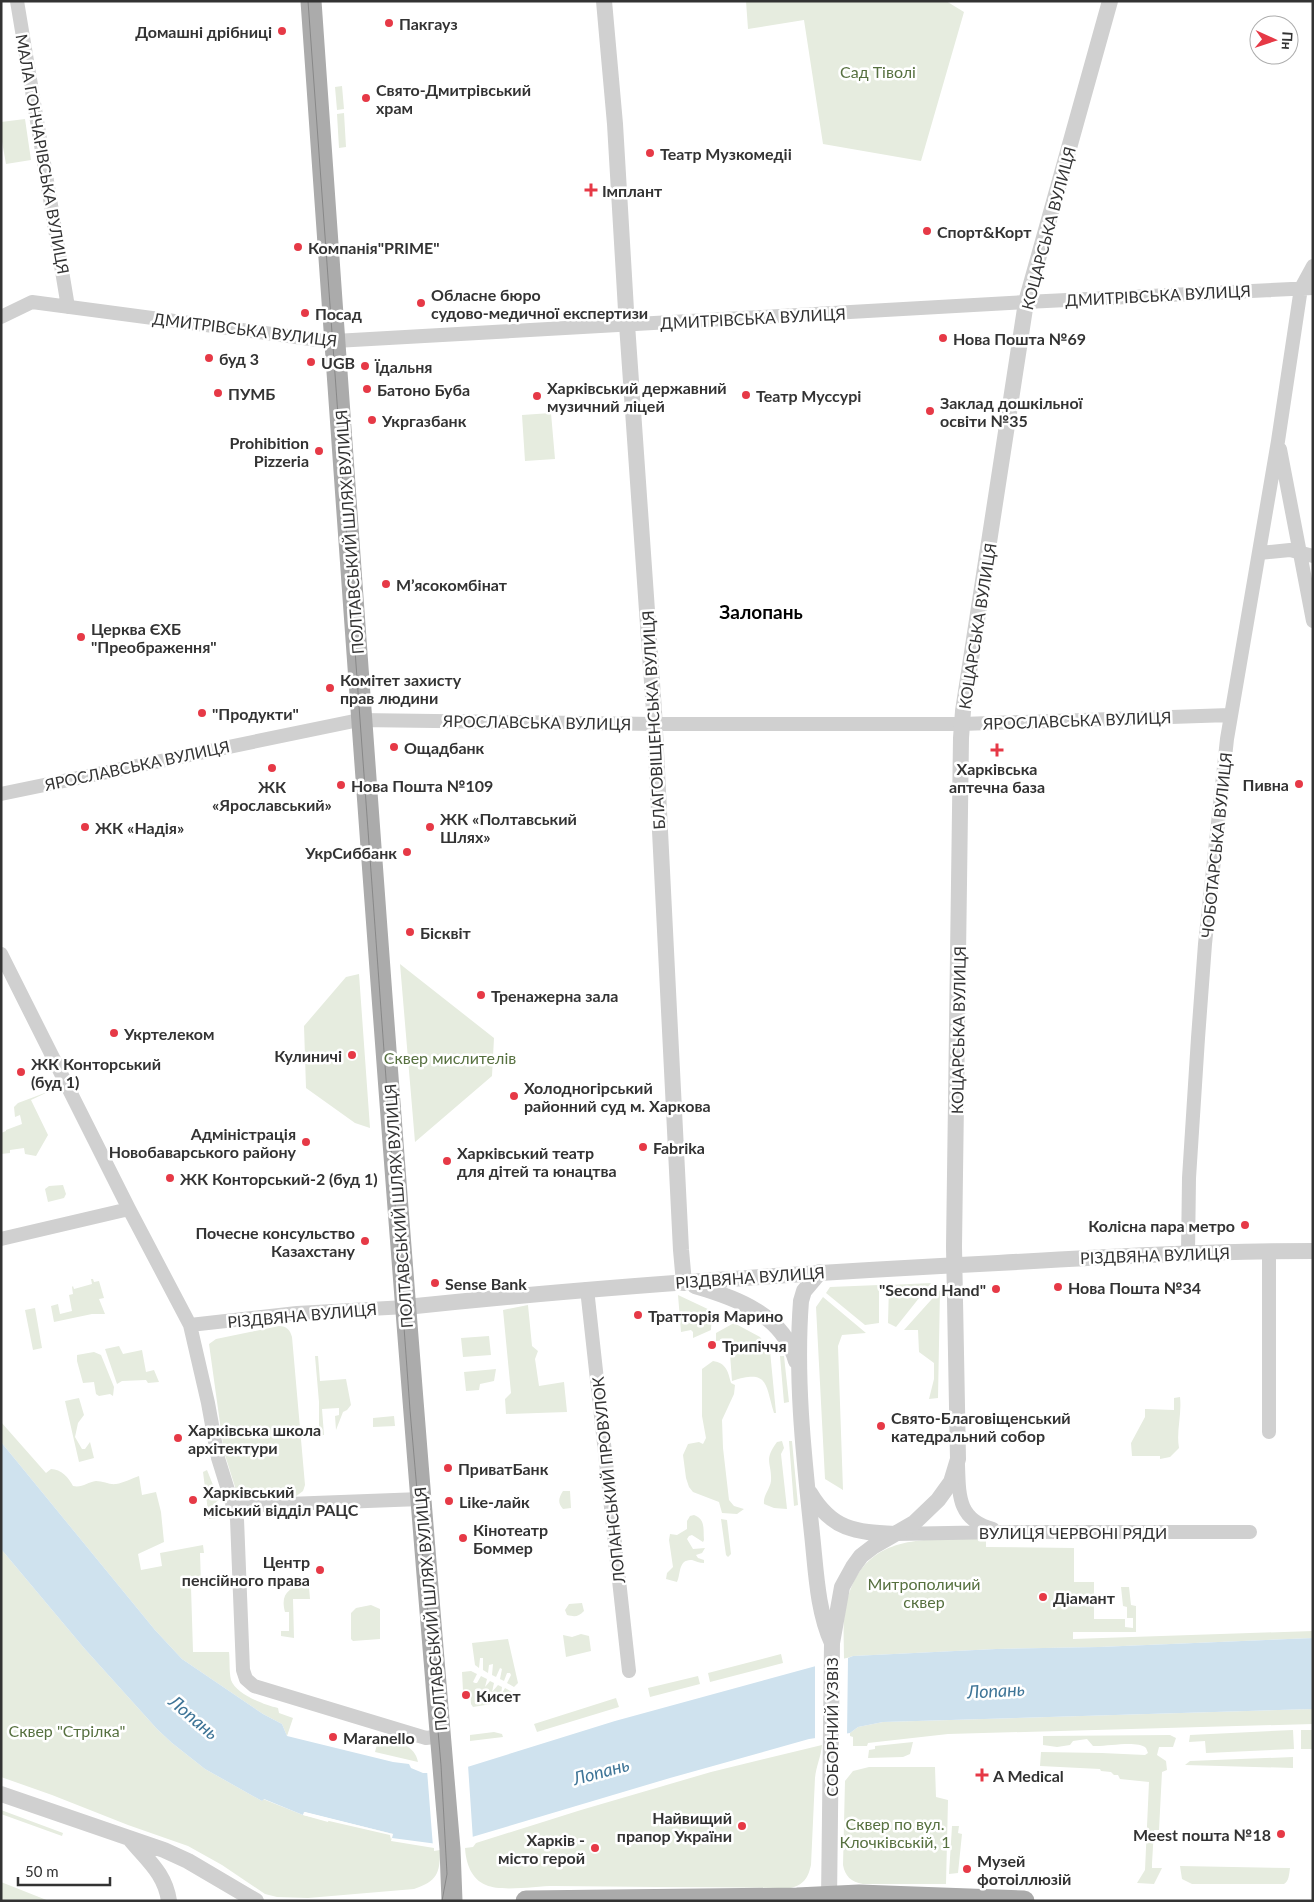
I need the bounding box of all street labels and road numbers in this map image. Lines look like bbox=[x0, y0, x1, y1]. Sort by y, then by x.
street label: МАЛА ГОНЧАРІВСЬКА ВУЛИЦЯ bbox=[13, 32, 73, 276]
street label: КОЦАРСЬКА ВУЛИЦЯ bbox=[1017, 144, 1079, 312]
street label: ДМИТРІВСЬКА ВУЛИЦЯ bbox=[1065, 281, 1251, 309]
street label: ДМИТРІВСЬКА ВУЛИЦЯ bbox=[660, 304, 846, 332]
street label: ДМИТРІВСЬКА ВУЛИЦЯ bbox=[152, 308, 338, 350]
street label: ПОЛТАВСЬКИЙ ШЛЯХ ВУЛИЦЯ bbox=[331, 409, 367, 655]
street label: КОЦАРСЬКА ВУЛИЦЯ bbox=[954, 541, 1000, 711]
street label: БЛАГОВІЩЕНСЬКА ВУЛИЦЯ bbox=[638, 610, 668, 830]
street label: ЯРОСЛАВСЬКА ВУЛИЦЯ bbox=[981, 707, 1172, 733]
street label: ЯРОСЛАВСЬКА ВУЛИЦЯ bbox=[441, 711, 632, 733]
street label: ЯРОСЛАВСЬКА ВУЛИЦЯ bbox=[42, 736, 231, 794]
street label: ЧОБОТАРСЬКА ВУЛИЦЯ bbox=[1197, 751, 1235, 939]
street label: КОЦАРСЬКА ВУЛИЦЯ bbox=[947, 946, 969, 1114]
street label: ПОЛТАВСЬКИЙ ШЛЯХ ВУЛИЦЯ bbox=[380, 1083, 416, 1329]
street label: РІЗДВЯНА ВУЛИЦЯ bbox=[1080, 1243, 1230, 1267]
street label: РІЗДВЯНА ВУЛИЦЯ bbox=[675, 1262, 825, 1292]
street label: РІЗДВЯНА ВУЛИЦЯ bbox=[226, 1299, 378, 1331]
street label: ЛОПАНСЬКИЙ ПРОВУЛОК bbox=[588, 1376, 628, 1585]
street label: ПОЛТАВСЬКИЙ ШЛЯХ ВУЛИЦЯ bbox=[410, 1486, 450, 1732]
street label: ВУЛИЦЯ ЧЕРВОНІ РЯДИ bbox=[979, 1523, 1167, 1542]
street label: СОБОРНИЙ УЗВІЗ bbox=[822, 1657, 841, 1797]

